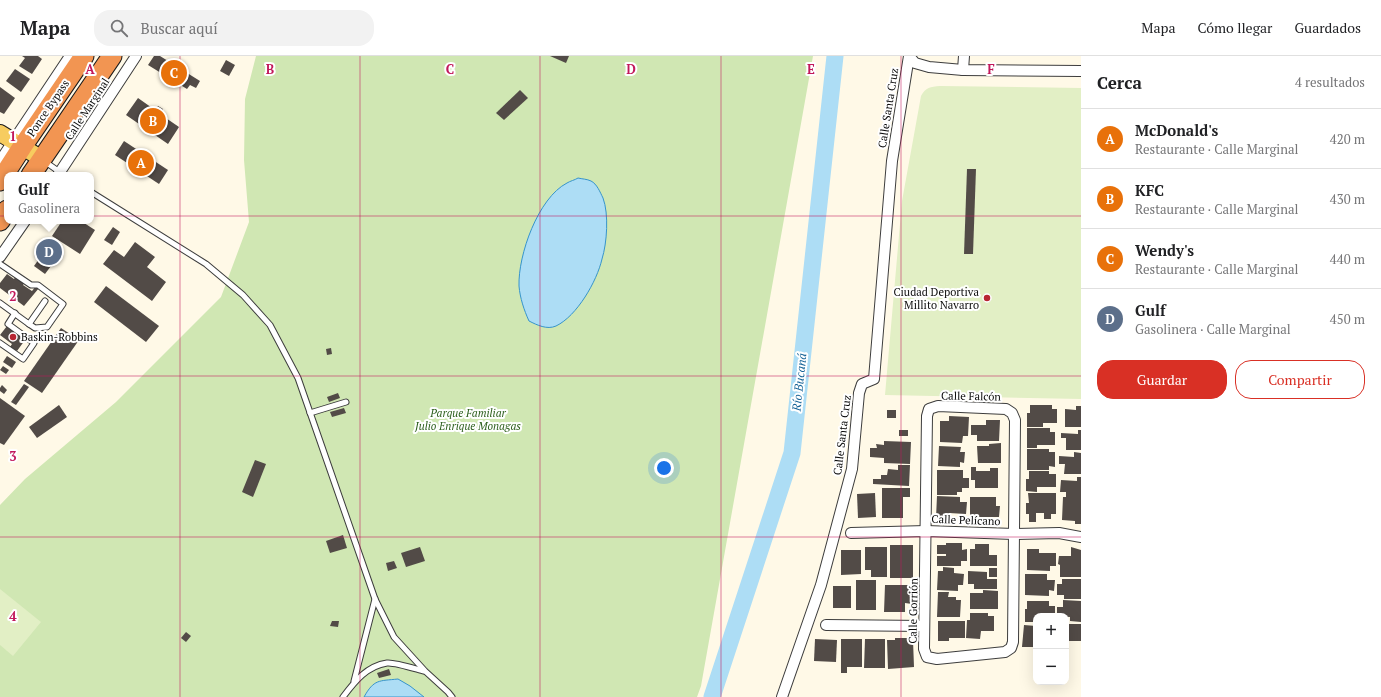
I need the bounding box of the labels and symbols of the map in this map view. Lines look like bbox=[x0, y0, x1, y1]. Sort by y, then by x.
pin: C bbox=[161, 58, 187, 88]
text: A bbox=[85, 60, 95, 78]
text: B bbox=[266, 60, 274, 78]
text: C bbox=[446, 60, 454, 78]
text: D bbox=[626, 60, 636, 78]
text: E bbox=[807, 60, 815, 78]
text: F bbox=[987, 60, 995, 78]
street label: Calle Santa Cruz bbox=[875, 67, 901, 149]
street label: Calle Marginal bbox=[62, 75, 112, 143]
street label: Ponce Bypass bbox=[24, 77, 72, 139]
pin: B bbox=[140, 106, 166, 136]
text: 1 bbox=[9, 127, 17, 145]
pin: A bbox=[128, 148, 154, 178]
pin: D bbox=[36, 237, 62, 267]
place label: Ciudad Deportiva Millito Navarro bbox=[893, 285, 979, 312]
text: 2 bbox=[9, 287, 17, 305]
marker: Ciudad Deportiva Millito Navarro bbox=[982, 293, 992, 303]
place label: Baskin-Robbins bbox=[21, 330, 98, 344]
marker: Baskin-Robbins bbox=[8, 332, 18, 342]
water label: Río Bucaná bbox=[788, 352, 810, 413]
street label: Calle Falcón bbox=[941, 388, 1002, 404]
street label: Calle Santa Cruz bbox=[830, 394, 854, 476]
park label: Parque Familiar Julio Enrique Monagas bbox=[414, 406, 521, 433]
text: 3 bbox=[9, 447, 17, 465]
your location bbox=[654, 458, 674, 478]
street label: Calle Pelícano bbox=[931, 512, 1001, 528]
street label: Calle Gorrión bbox=[905, 578, 921, 644]
text: 4 bbox=[9, 607, 17, 625]

